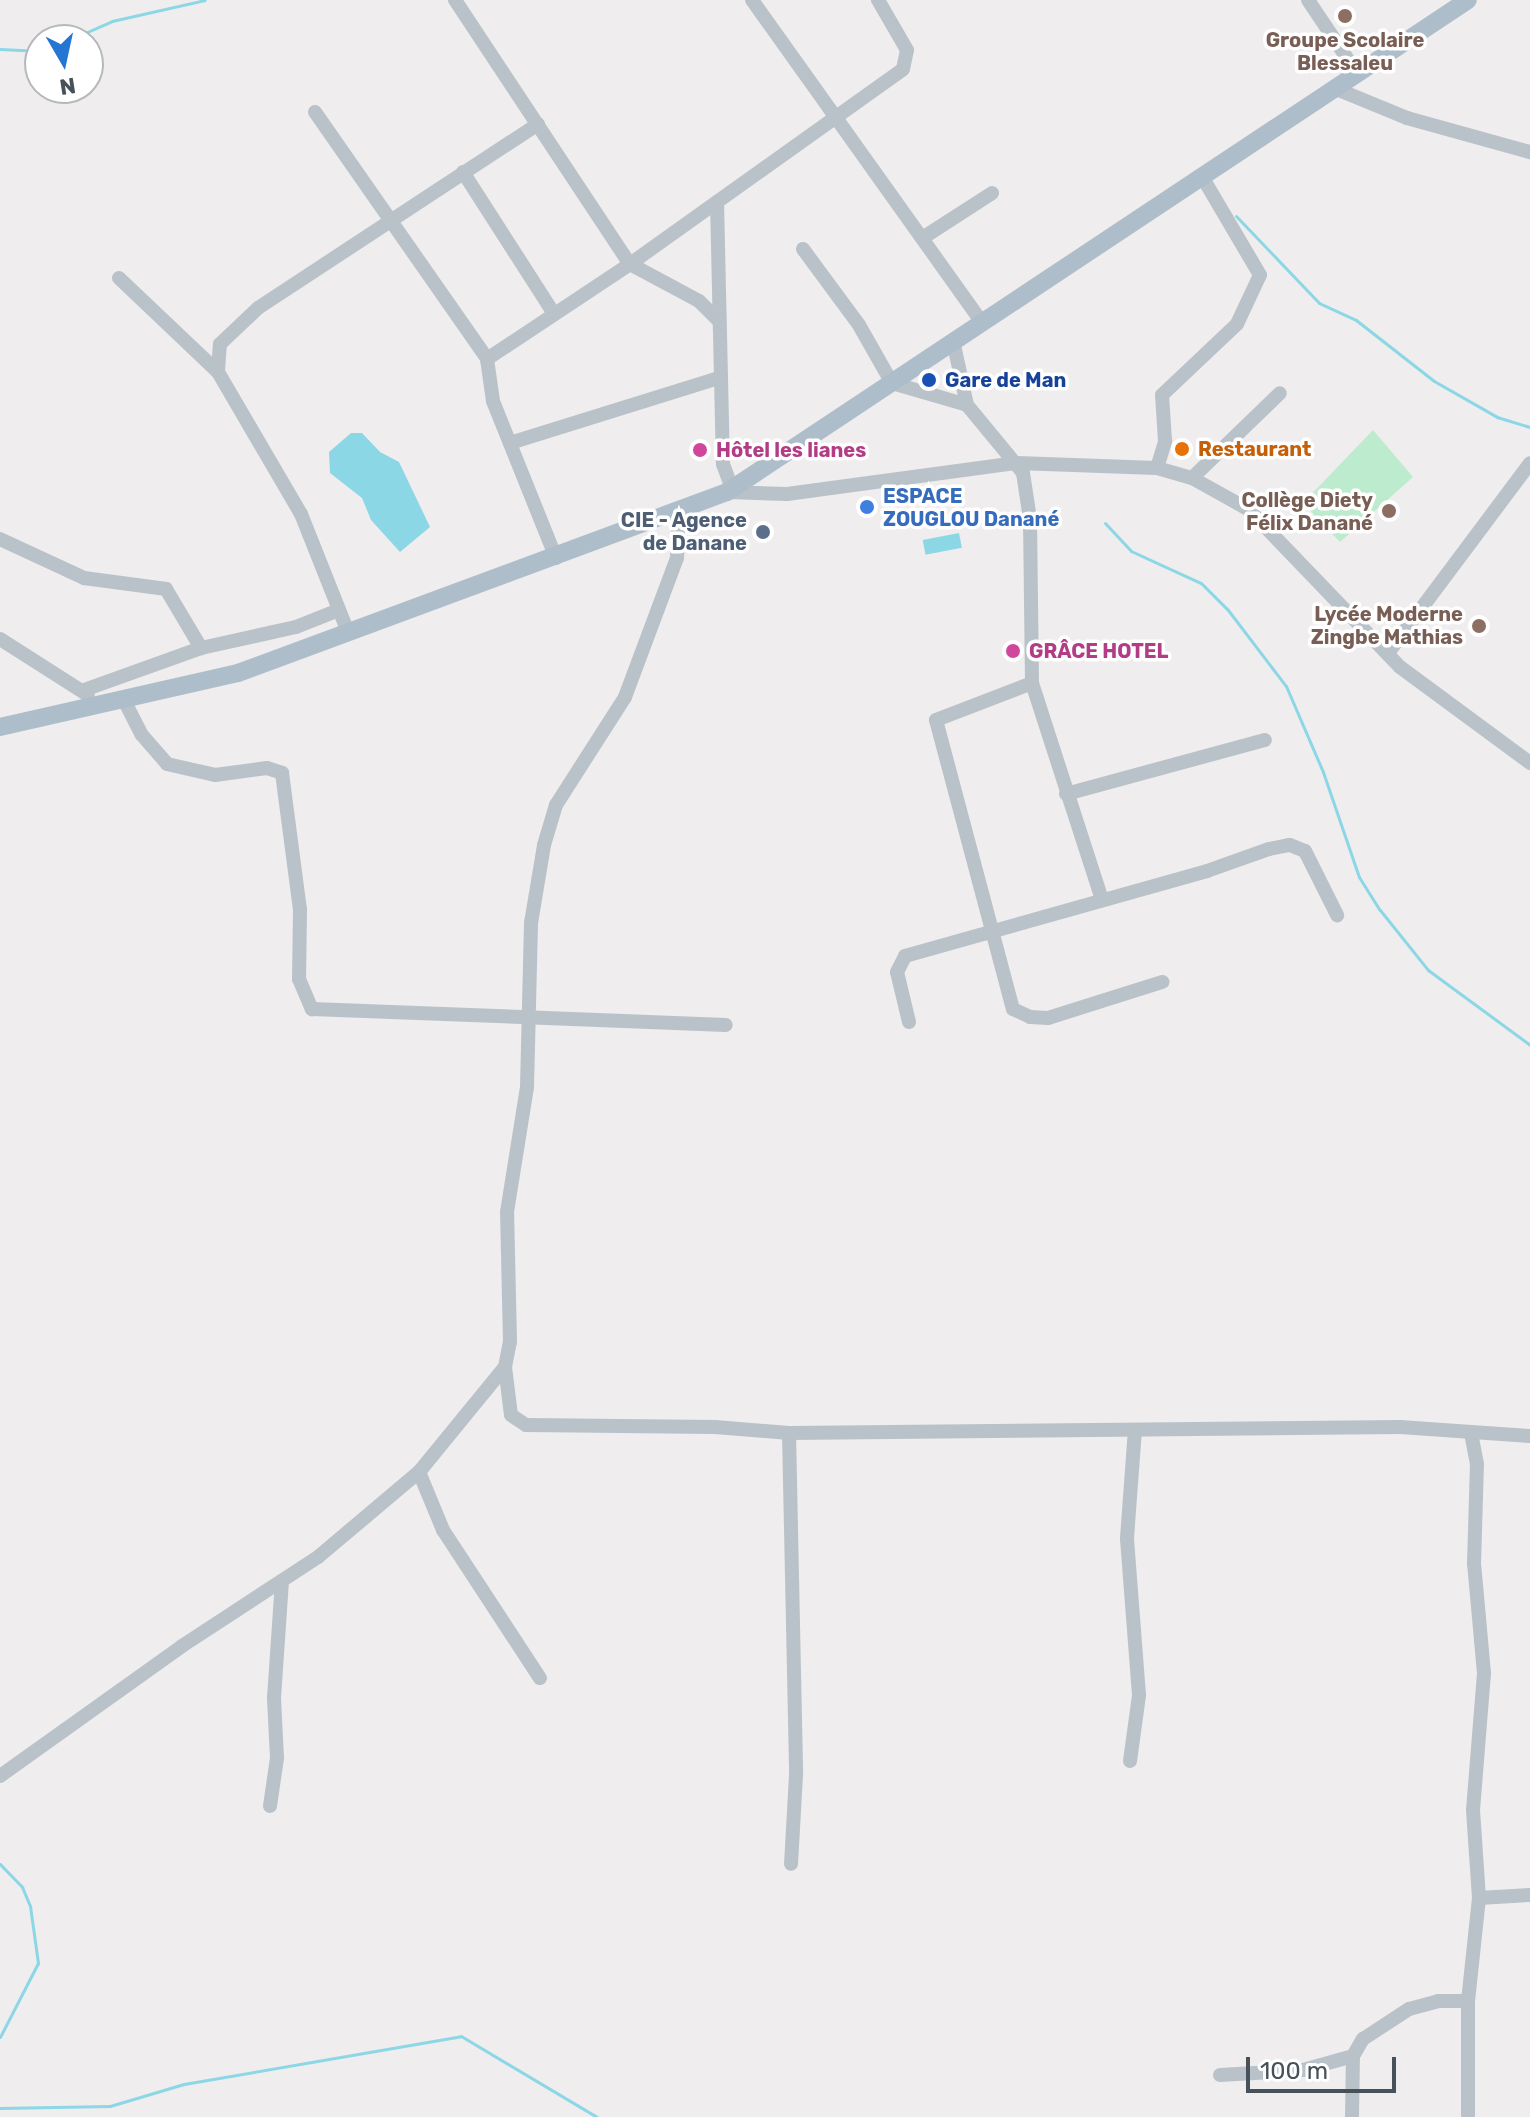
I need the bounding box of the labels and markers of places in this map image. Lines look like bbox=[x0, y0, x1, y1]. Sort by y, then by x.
marker: Groupe Scolaire Blessaleu bbox=[1336, 7, 1354, 25]
place label: Groupe Scolaire Blessaleu bbox=[1266, 28, 1424, 75]
place label: Gare de Man bbox=[945, 368, 1066, 392]
marker: Gare de Man bbox=[920, 371, 938, 389]
place label: Restaurant bbox=[1198, 437, 1311, 461]
place label: Hôtel les lianes bbox=[716, 438, 866, 462]
marker: Restaurant bbox=[1173, 440, 1191, 458]
marker: Hôtel les lianes bbox=[691, 441, 709, 459]
place label: ESPACE ZOUGLOU Danané bbox=[883, 484, 1059, 531]
place label: Collège Diety Félix Danané bbox=[1241, 488, 1373, 535]
marker: ESPACE ZOUGLOU Danané bbox=[858, 498, 876, 516]
marker: Collège Diety Félix Danané bbox=[1380, 502, 1398, 520]
place label: CIE - Agence de Danane bbox=[620, 508, 747, 555]
marker: CIE - Agence de Danane bbox=[754, 523, 772, 541]
place label: Lycée Moderne Zingbe Mathias bbox=[1311, 602, 1463, 649]
marker: Lycée Moderne Zingbe Mathias bbox=[1470, 617, 1488, 635]
place label: GRÂCE HOTEL bbox=[1029, 639, 1169, 663]
marker: GRÂCE HOTEL bbox=[1004, 642, 1022, 660]

